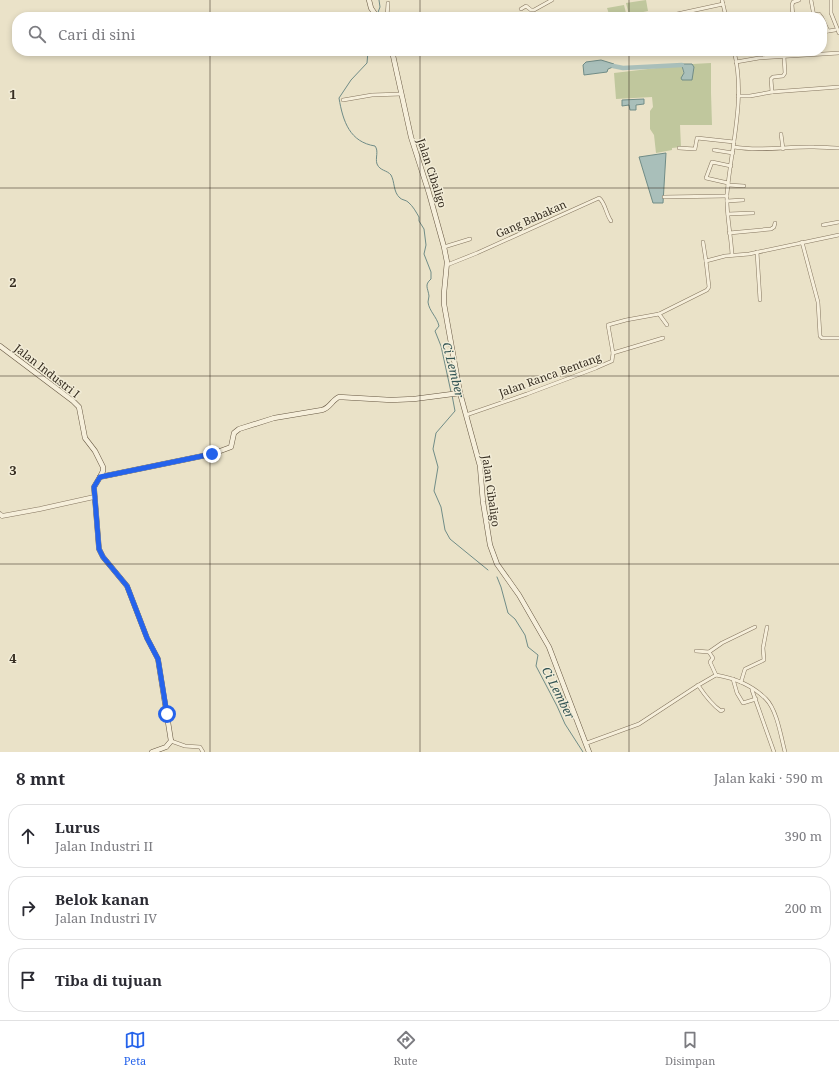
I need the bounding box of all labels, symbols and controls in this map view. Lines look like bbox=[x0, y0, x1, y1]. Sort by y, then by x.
search box bbox=[12, 12, 827, 56]
icon: search bbox=[26, 23, 48, 45]
text: Cari di sini bbox=[58, 24, 135, 44]
text: 1 bbox=[9, 85, 17, 103]
street label: Jalan Cibaligo bbox=[414, 135, 451, 209]
street label: Gang Babakan bbox=[493, 196, 569, 241]
text: 2 bbox=[9, 273, 17, 291]
street label: Jalan Industri I bbox=[11, 340, 83, 401]
water label: Ci Lember bbox=[438, 340, 469, 400]
street label: Jalan Ranca Bentang bbox=[496, 349, 603, 400]
route end bbox=[203, 445, 221, 463]
street label: Jalan Cibaligo bbox=[479, 453, 504, 528]
text: 3 bbox=[9, 461, 17, 479]
text: 4 bbox=[9, 649, 17, 667]
water label: Ci Lember bbox=[538, 664, 579, 722]
route start bbox=[158, 705, 176, 723]
text: 8 mnt bbox=[16, 767, 65, 790]
text: Jalan kaki · 590 m bbox=[714, 769, 823, 787]
text: Lurus bbox=[55, 817, 100, 837]
icon: ahead bbox=[17, 825, 39, 847]
text: 390 m bbox=[785, 827, 822, 845]
text: Jalan Industri II bbox=[55, 837, 153, 855]
text: Belok kanan bbox=[55, 889, 149, 909]
icon: right bbox=[17, 897, 39, 919]
text: 200 m bbox=[785, 899, 822, 917]
text: Jalan Industri IV bbox=[55, 909, 157, 927]
icon: arrive bbox=[17, 969, 39, 991]
text: Tiba di tujuan bbox=[55, 970, 162, 990]
tab: Peta bbox=[124, 1029, 146, 1068]
tab: Rute bbox=[394, 1029, 418, 1068]
tab: Disimpan bbox=[665, 1029, 715, 1068]

